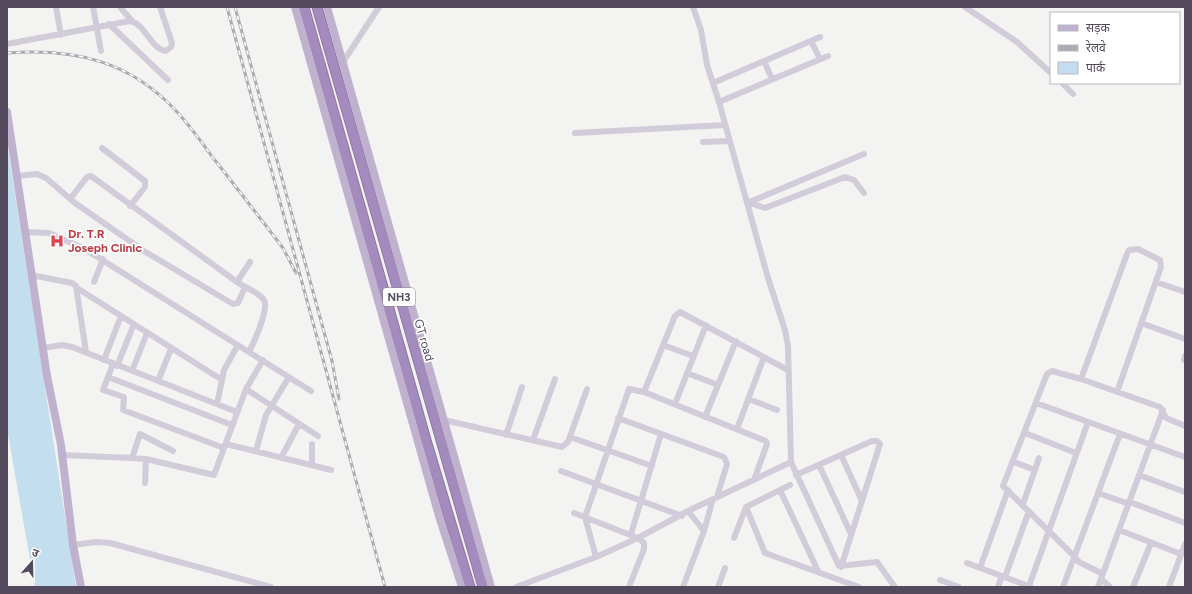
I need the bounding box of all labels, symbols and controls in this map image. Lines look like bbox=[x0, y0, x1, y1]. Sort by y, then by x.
legend bbox=[1050, 12, 1180, 84]
text: सड़क bbox=[1086, 21, 1111, 35]
text: रेलवे bbox=[1086, 40, 1106, 55]
text: पार्क bbox=[1086, 61, 1106, 75]
place label: Dr. T.R Joseph Clinic bbox=[68, 227, 143, 255]
hospital icon: Dr. T.R Joseph Clinic bbox=[49, 233, 65, 249]
road number: NH3 bbox=[383, 288, 415, 306]
street label: GT road bbox=[411, 317, 437, 363]
north arrow bbox=[12, 542, 52, 582]
text: उ bbox=[30, 546, 41, 560]

